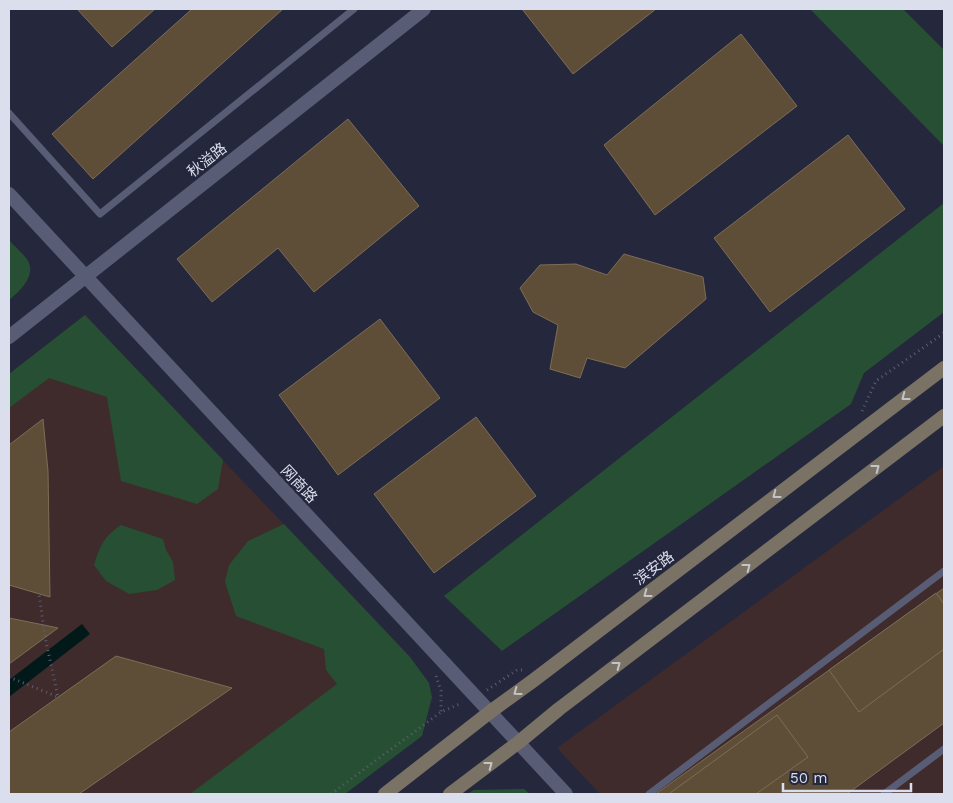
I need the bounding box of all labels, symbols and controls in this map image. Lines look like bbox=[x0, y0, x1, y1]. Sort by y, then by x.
street label: 秋溢路 bbox=[184, 139, 230, 181]
one-way arrow bbox=[901, 391, 911, 400]
street label: 网商路 bbox=[277, 461, 321, 507]
one-way arrow bbox=[870, 466, 879, 474]
one-way arrow bbox=[773, 490, 782, 498]
street label: 滨安路 bbox=[631, 547, 677, 589]
one-way arrow bbox=[741, 564, 751, 573]
one-way arrow bbox=[643, 588, 653, 597]
one-way arrow bbox=[611, 662, 621, 671]
one-way arrow bbox=[513, 686, 523, 695]
scale bar bbox=[783, 760, 910, 792]
one-way arrow bbox=[483, 762, 492, 770]
text: 50 m bbox=[790, 769, 827, 787]

